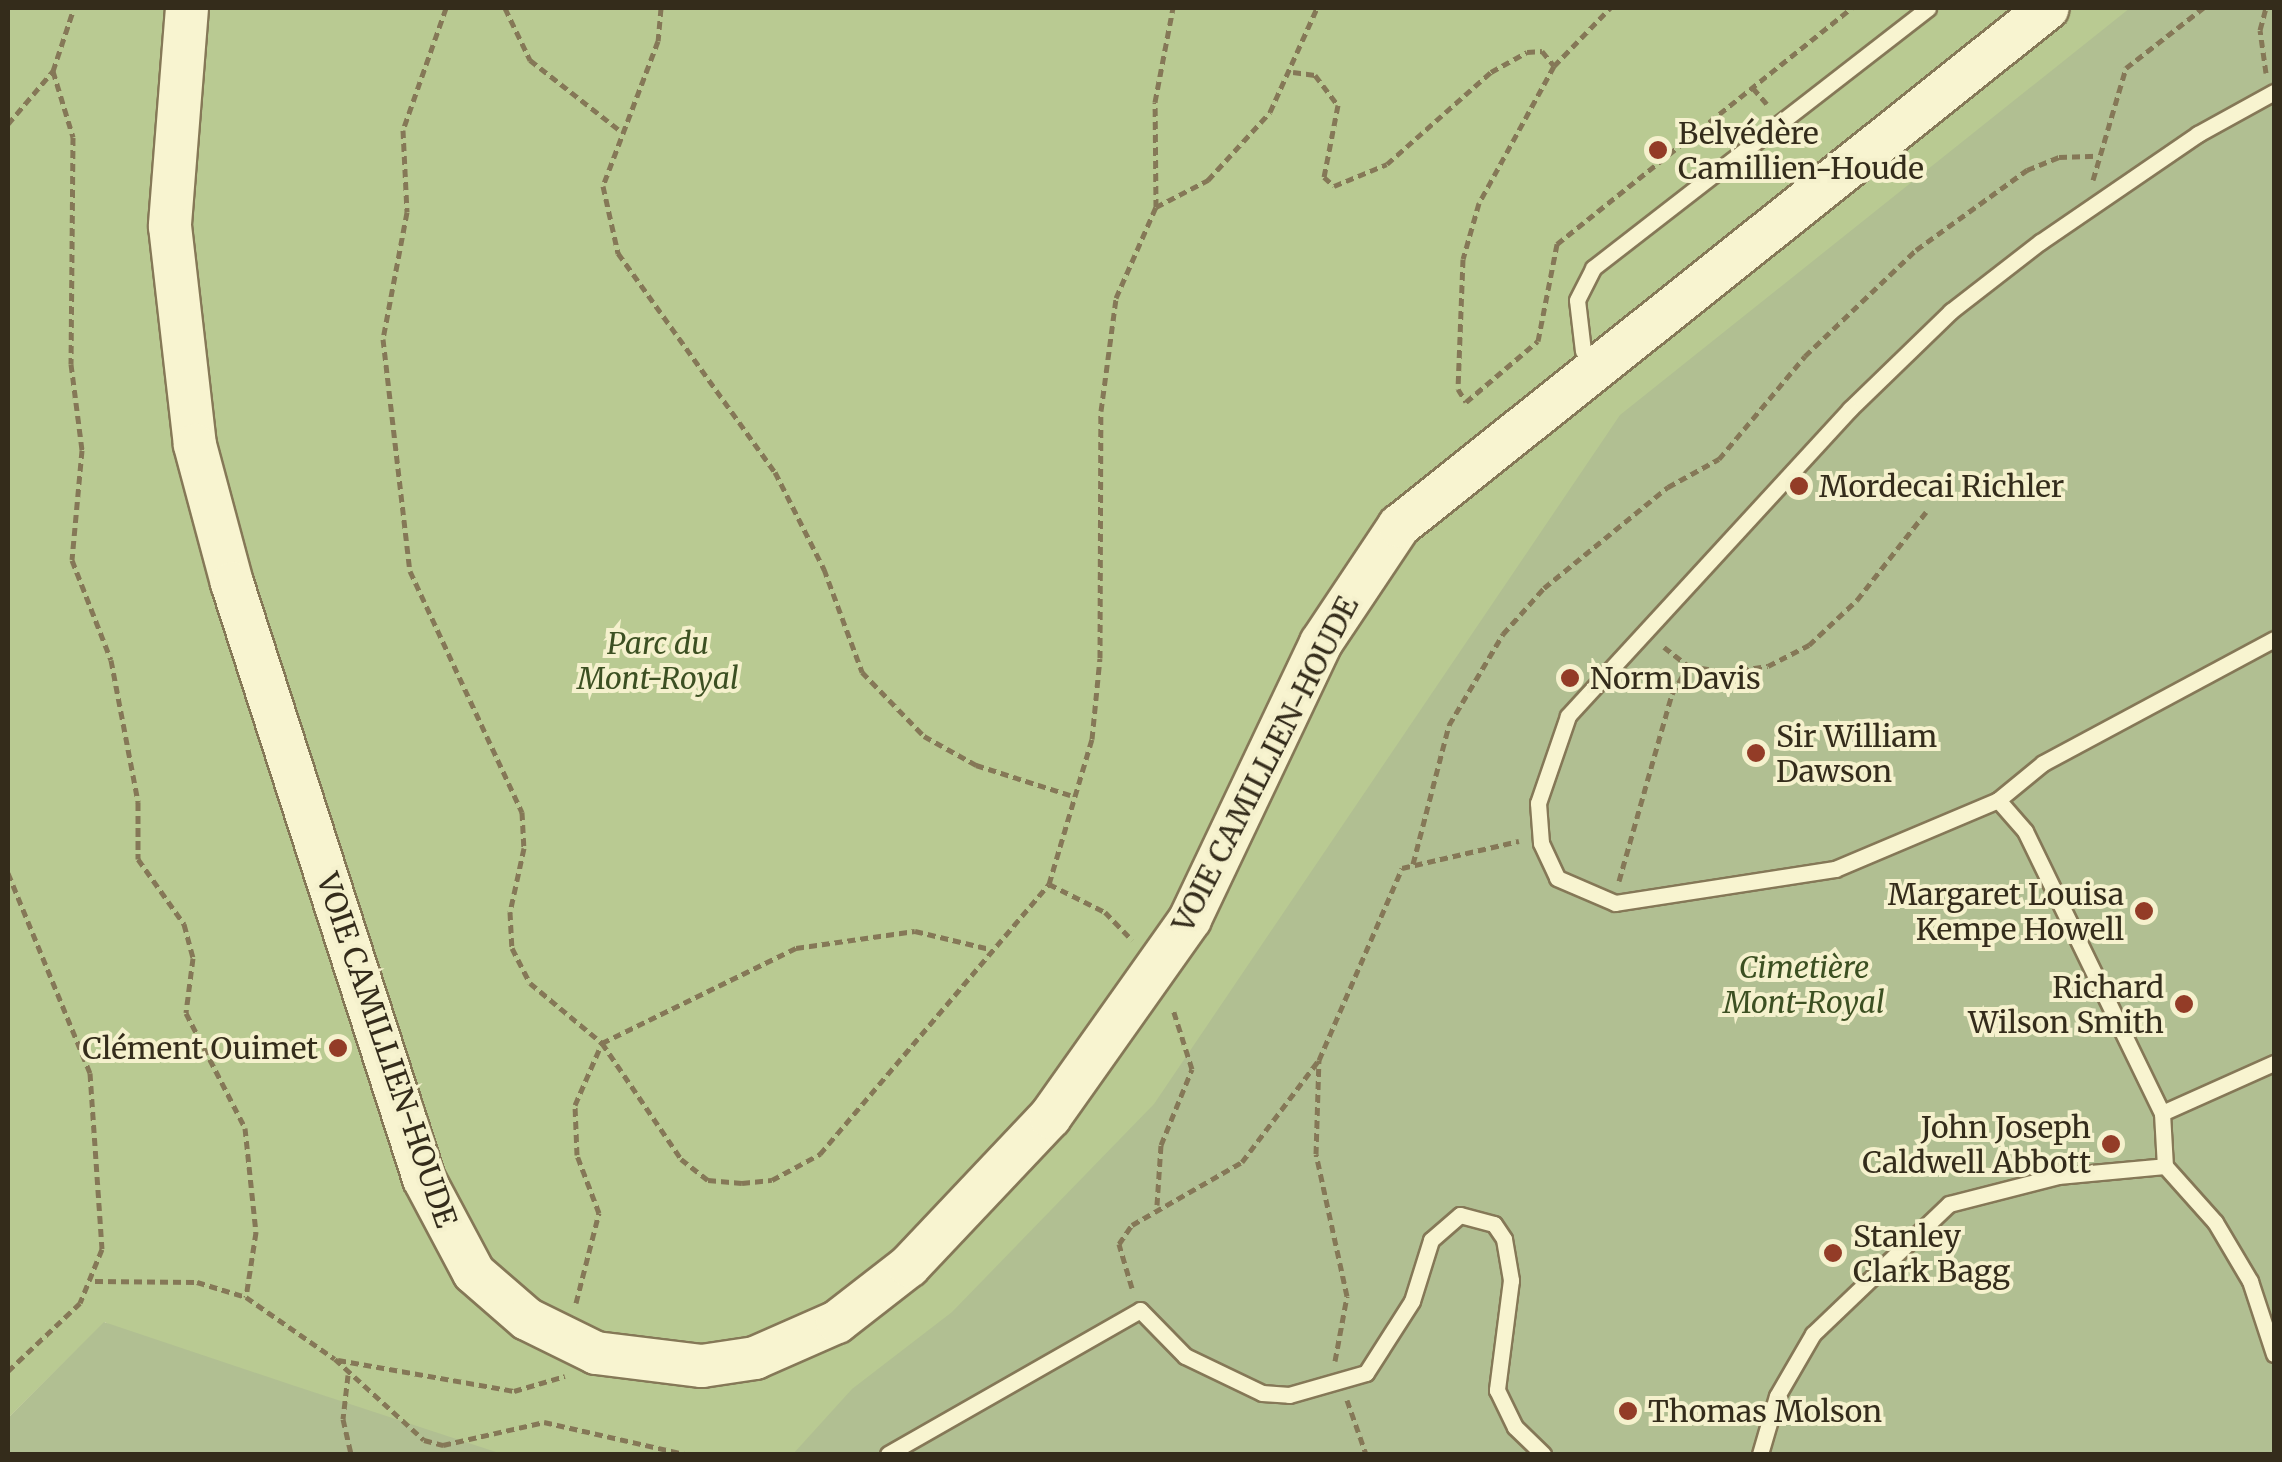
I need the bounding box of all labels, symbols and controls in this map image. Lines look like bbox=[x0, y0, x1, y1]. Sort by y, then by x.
place label: Belvédère Camillien-Houde bbox=[1678, 115, 1924, 186]
marker: Belvédère Camillien-Houde bbox=[1647, 139, 1669, 161]
place label: Mordecai Richler bbox=[1819, 468, 2064, 504]
marker: Mordecai Richler bbox=[1788, 475, 1810, 497]
street label: VOIE CAMILLIEN-HOUDE bbox=[1164, 590, 1366, 938]
park label: Parc du Mont-Royal bbox=[577, 625, 739, 696]
place label: Norm Davis bbox=[1590, 660, 1761, 696]
marker: Norm Davis bbox=[1559, 667, 1581, 689]
place label: Sir William Dawson bbox=[1776, 718, 1937, 788]
marker: Sir William Dawson bbox=[1745, 742, 1767, 764]
street label: VOIE CAMILLIEN-HOUDE bbox=[309, 868, 465, 1232]
place label: Margaret Louisa Kempe Howell bbox=[1888, 876, 2124, 946]
marker: Margaret Louisa Kempe Howell bbox=[2133, 900, 2155, 922]
park label: Cimetière Mont-Royal bbox=[1723, 949, 1885, 1020]
place label: Richard Wilson Smith bbox=[1968, 969, 2164, 1040]
marker: Richard Wilson Smith bbox=[2173, 993, 2195, 1015]
place label: Clément Ouimet bbox=[82, 1030, 318, 1066]
marker: Clément Ouimet bbox=[327, 1037, 349, 1059]
place label: John Joseph Caldwell Abbott bbox=[1862, 1109, 2091, 1180]
marker: John Joseph Caldwell Abbott bbox=[2100, 1133, 2122, 1155]
place label: Stanley Clark Bagg bbox=[1853, 1218, 2010, 1288]
marker: Stanley Clark Bagg bbox=[1822, 1242, 1844, 1264]
place label: Thomas Molson bbox=[1648, 1393, 1882, 1429]
marker: Thomas Molson bbox=[1617, 1400, 1639, 1422]

